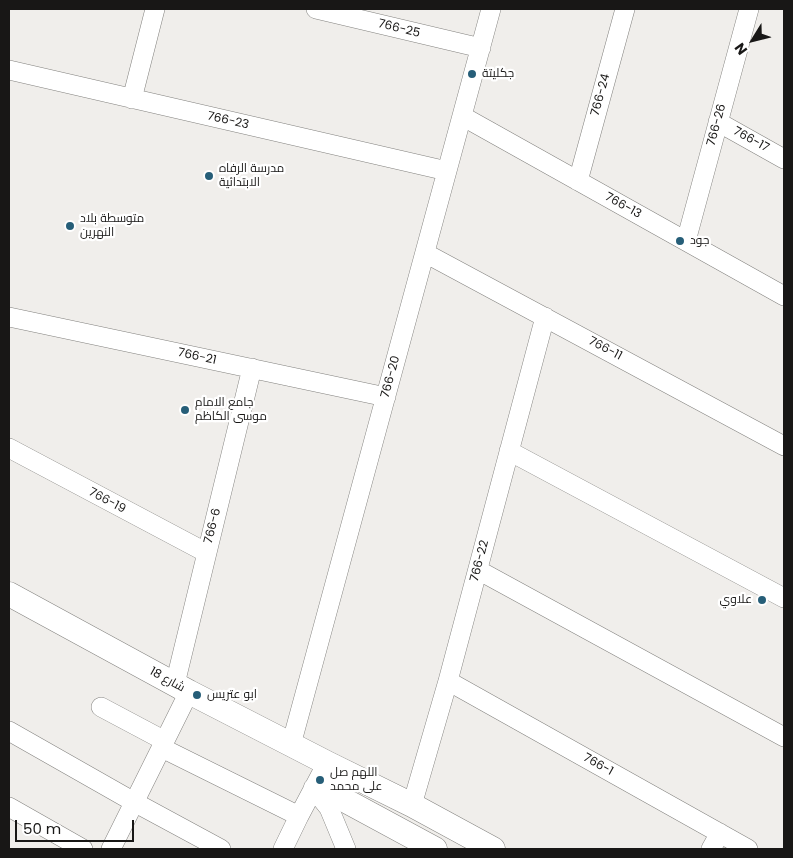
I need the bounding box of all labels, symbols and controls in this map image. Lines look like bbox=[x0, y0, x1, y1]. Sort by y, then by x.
north arrow bbox=[728, 15, 778, 65]
street label: 766-25 bbox=[376, 17, 422, 41]
text: N bbox=[730, 39, 752, 59]
place label: جكليتة bbox=[482, 67, 514, 81]
marker: جكليتة bbox=[466, 68, 478, 80]
street label: 766-24 bbox=[588, 72, 614, 118]
street label: 766-26 bbox=[704, 102, 730, 148]
street label: 766-23 bbox=[206, 109, 250, 133]
street label: 766-17 bbox=[731, 124, 771, 156]
place label: مدرسة الرفاه الابتدائية bbox=[219, 162, 284, 190]
marker: مدرسة الرفاه الابتدائية bbox=[203, 170, 215, 182]
street label: 766-13 bbox=[602, 190, 644, 222]
place label: متوسطة بلاد النهرين bbox=[80, 212, 144, 240]
marker: متوسطة بلاد النهرين bbox=[64, 220, 76, 232]
place label: جود bbox=[690, 234, 709, 248]
marker: جود bbox=[674, 235, 686, 247]
street label: 766-11 bbox=[586, 334, 624, 364]
street label: 766-21 bbox=[176, 346, 218, 368]
street label: 766-20 bbox=[379, 354, 403, 400]
place label: جامع الامام موسى الكاظم bbox=[195, 396, 267, 424]
marker: جامع الامام موسى الكاظم bbox=[179, 404, 191, 416]
street label: 766-19 bbox=[86, 485, 128, 517]
street label: 766-6 bbox=[202, 507, 224, 545]
street label: 766-22 bbox=[468, 539, 492, 583]
place label: علاوي bbox=[720, 593, 752, 607]
marker: علاوي bbox=[756, 594, 768, 606]
street label: شارع 18 bbox=[147, 665, 187, 695]
place label: ابو عتريس bbox=[207, 688, 257, 702]
marker: ابو عتريس bbox=[191, 689, 203, 701]
street label: 766-1 bbox=[580, 751, 616, 779]
place label: اللهم صل على محمد bbox=[330, 766, 382, 794]
marker: اللهم صل على محمد bbox=[314, 774, 326, 786]
scale bar bbox=[18, 810, 136, 842]
text: 50 m bbox=[23, 818, 61, 839]

